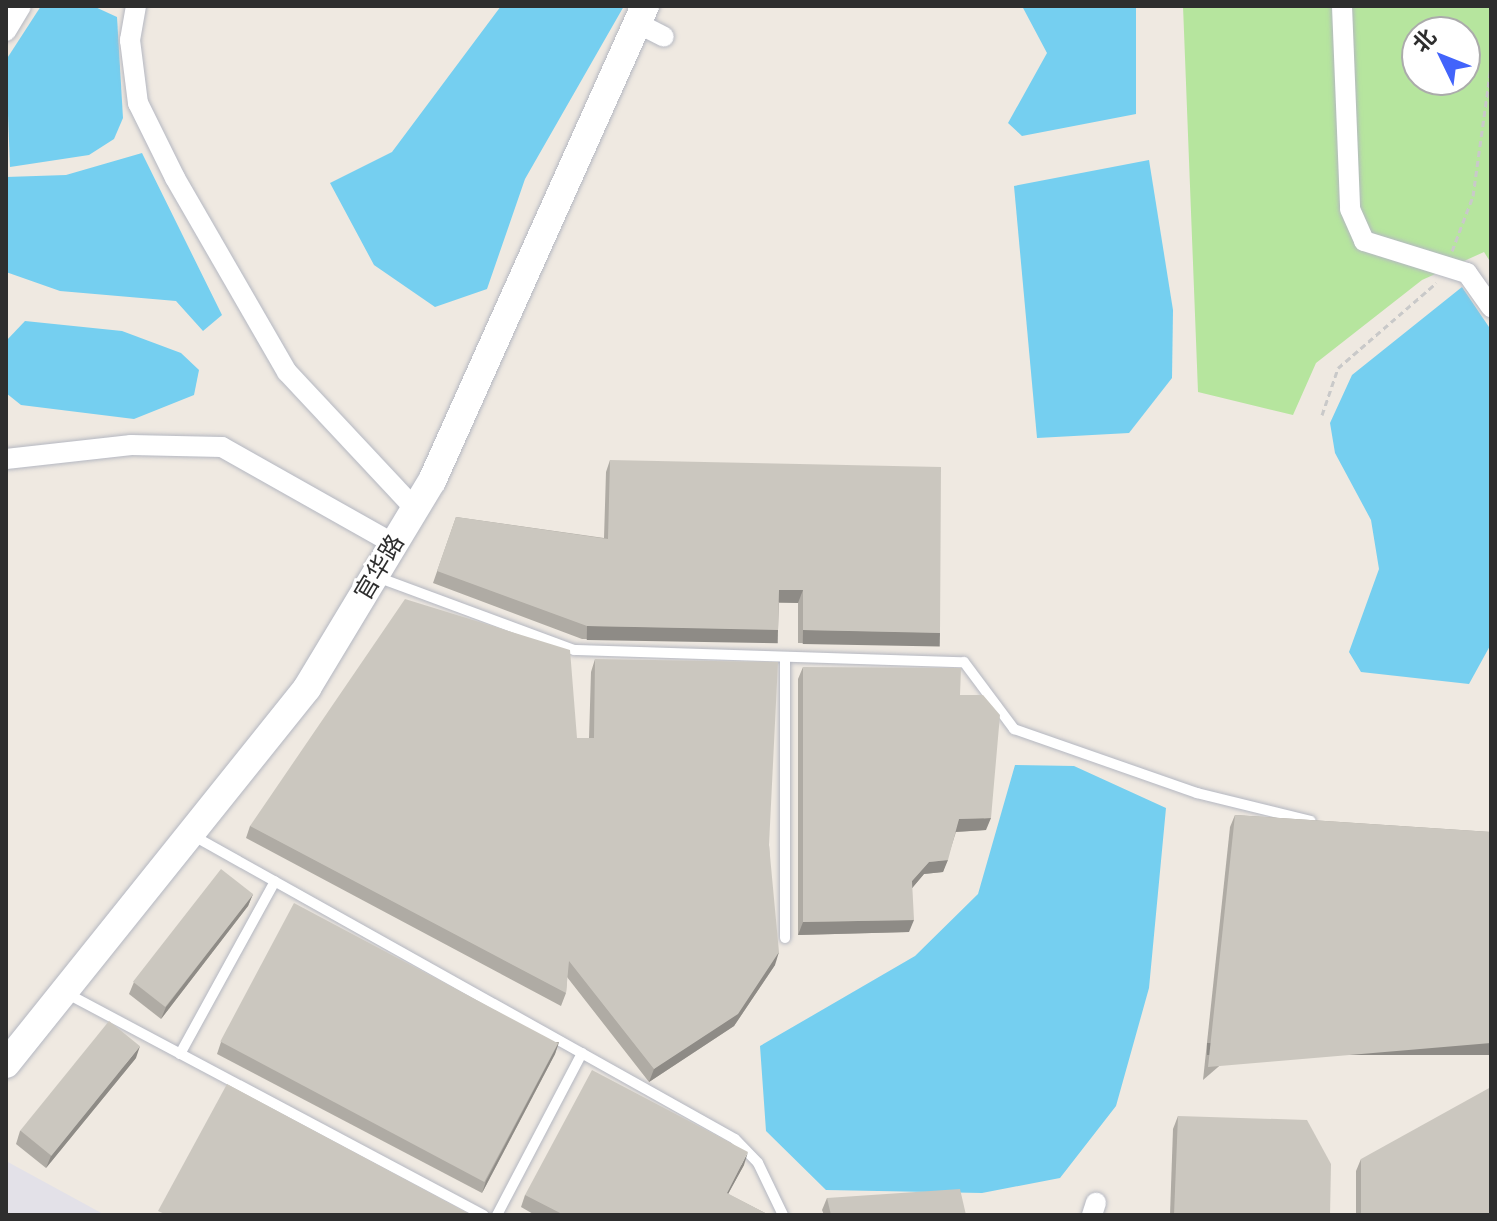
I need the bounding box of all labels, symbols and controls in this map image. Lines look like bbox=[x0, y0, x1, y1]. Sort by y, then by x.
north arrow bbox=[1401, 16, 1481, 96]
text: 北 bbox=[1408, 24, 1441, 57]
street label: 官华路 bbox=[349, 530, 411, 606]

